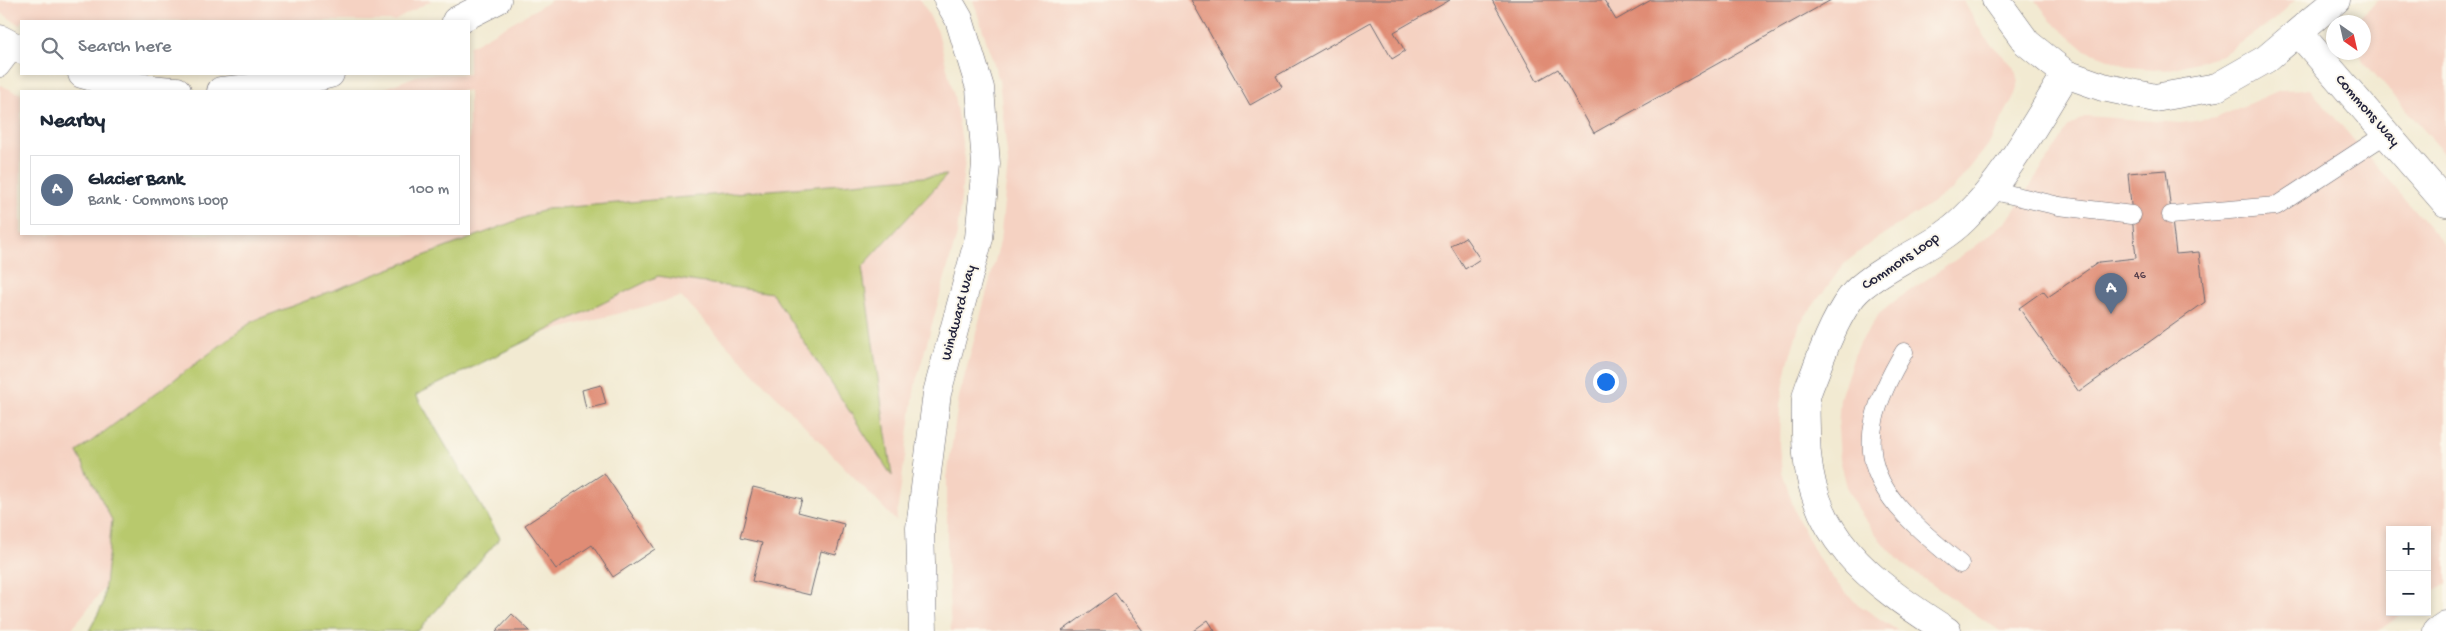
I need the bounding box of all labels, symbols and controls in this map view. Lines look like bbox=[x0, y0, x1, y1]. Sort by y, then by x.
north arrow bbox=[2326, 15, 2371, 60]
search box bbox=[20, 20, 470, 75]
icon: search bbox=[38, 34, 66, 62]
text: Search here bbox=[78, 36, 172, 59]
street label: Commons Way bbox=[2331, 71, 2404, 151]
text: Nearby bbox=[40, 110, 105, 135]
text: Glacier Bank bbox=[88, 169, 184, 192]
text: A bbox=[52, 181, 62, 200]
text: 100 m bbox=[409, 181, 449, 200]
text: Bank · Commons Loop bbox=[88, 192, 228, 211]
street label: Commons Loop bbox=[1859, 229, 1944, 295]
street label: Windward Way bbox=[938, 263, 981, 363]
house number: 46 bbox=[2134, 269, 2147, 283]
pin: A bbox=[2095, 273, 2127, 314]
your location bbox=[1593, 369, 1619, 395]
map controls bbox=[2386, 526, 2431, 616]
button: + bbox=[2386, 526, 2431, 571]
button: − bbox=[2386, 571, 2431, 616]

